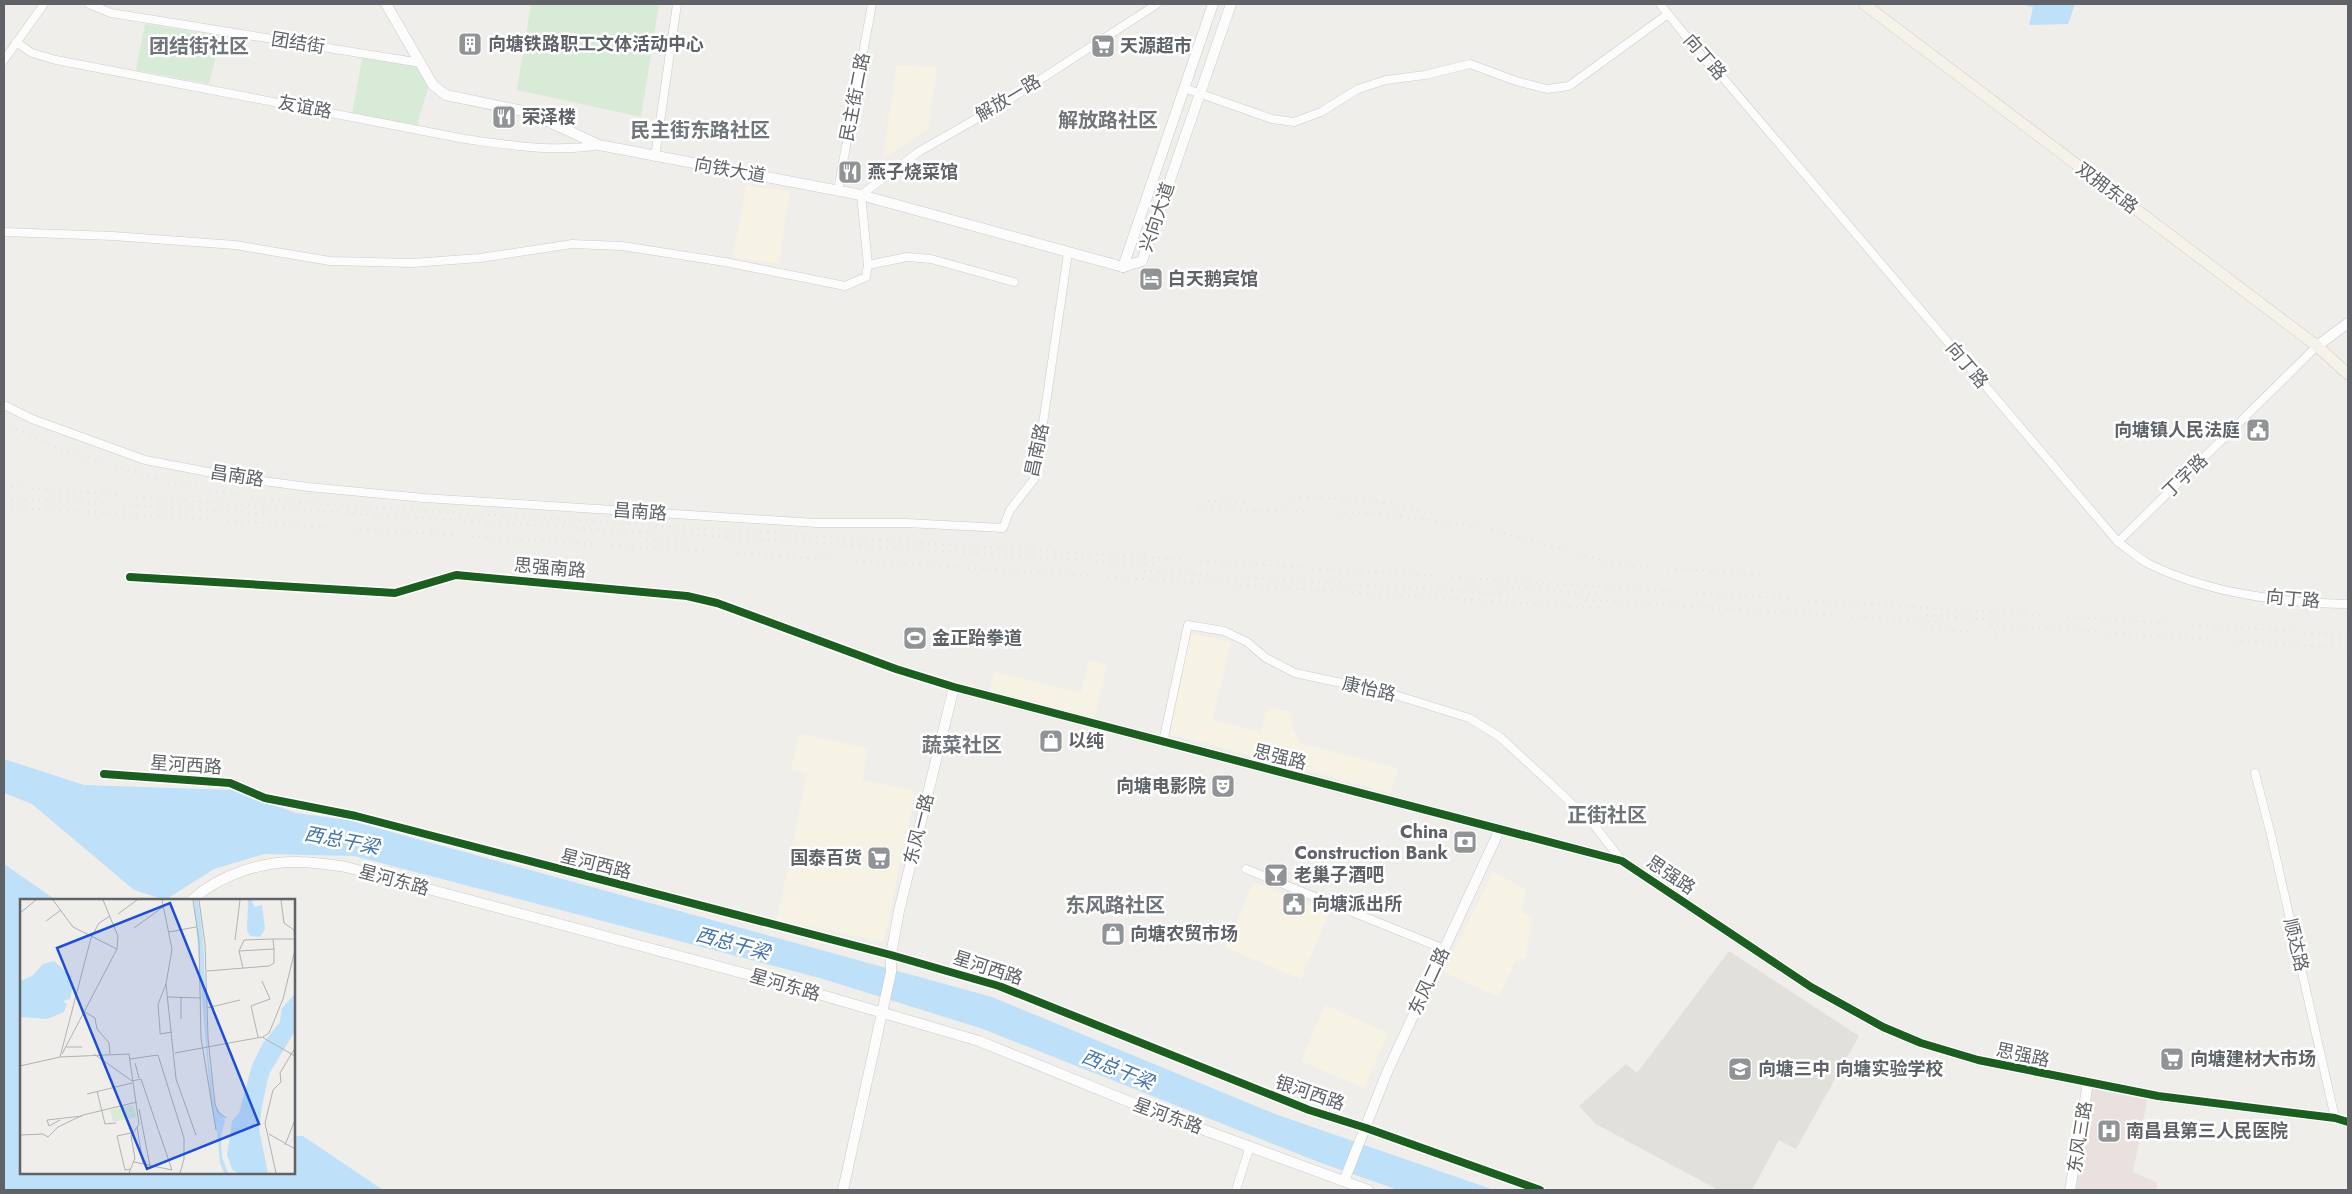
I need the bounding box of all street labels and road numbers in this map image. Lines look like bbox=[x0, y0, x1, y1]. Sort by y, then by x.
street label: 团结街 bbox=[269, 26, 327, 60]
street label: 向丁路 bbox=[1677, 28, 1733, 86]
street label: 民主街二路 bbox=[834, 50, 876, 144]
street label: 解放一路 bbox=[970, 68, 1046, 128]
street label: 友谊路 bbox=[276, 89, 334, 125]
street label: 向铁大道 bbox=[692, 151, 768, 189]
street label: 双拥东路 bbox=[2070, 156, 2144, 220]
street label: 兴向大道 bbox=[1133, 179, 1181, 255]
street label: 向丁路 bbox=[1940, 336, 1994, 394]
street label: 昌南路 bbox=[1019, 421, 1055, 479]
street label: 丁字路 bbox=[2157, 448, 2213, 504]
street label: 昌南路 bbox=[208, 459, 266, 493]
street label: 昌南路 bbox=[612, 497, 668, 527]
street label: 思强南路 bbox=[513, 552, 587, 584]
street label: 向丁路 bbox=[2265, 584, 2321, 614]
street label: 康怡路 bbox=[1340, 670, 1398, 708]
street label: 思强路 bbox=[1251, 738, 1309, 776]
street label: 星河西路 bbox=[149, 750, 223, 780]
street label: 东风一路 bbox=[898, 791, 940, 867]
street label: 星河西路 bbox=[558, 843, 634, 885]
street label: 思强路 bbox=[1641, 849, 1701, 901]
street label: 星河东路 bbox=[356, 858, 432, 902]
street label: 顺达路 bbox=[2277, 916, 2315, 974]
street label: 东风二路 bbox=[1402, 943, 1456, 1019]
street label: 星河西路 bbox=[950, 945, 1026, 991]
street label: 星河东路 bbox=[747, 963, 823, 1007]
street label: 思强路 bbox=[1994, 1037, 2052, 1073]
street label: 银河西路 bbox=[1272, 1069, 1348, 1117]
street label: 星河东路 bbox=[1130, 1091, 1206, 1141]
street label: 东风三路 bbox=[2062, 1099, 2098, 1175]

